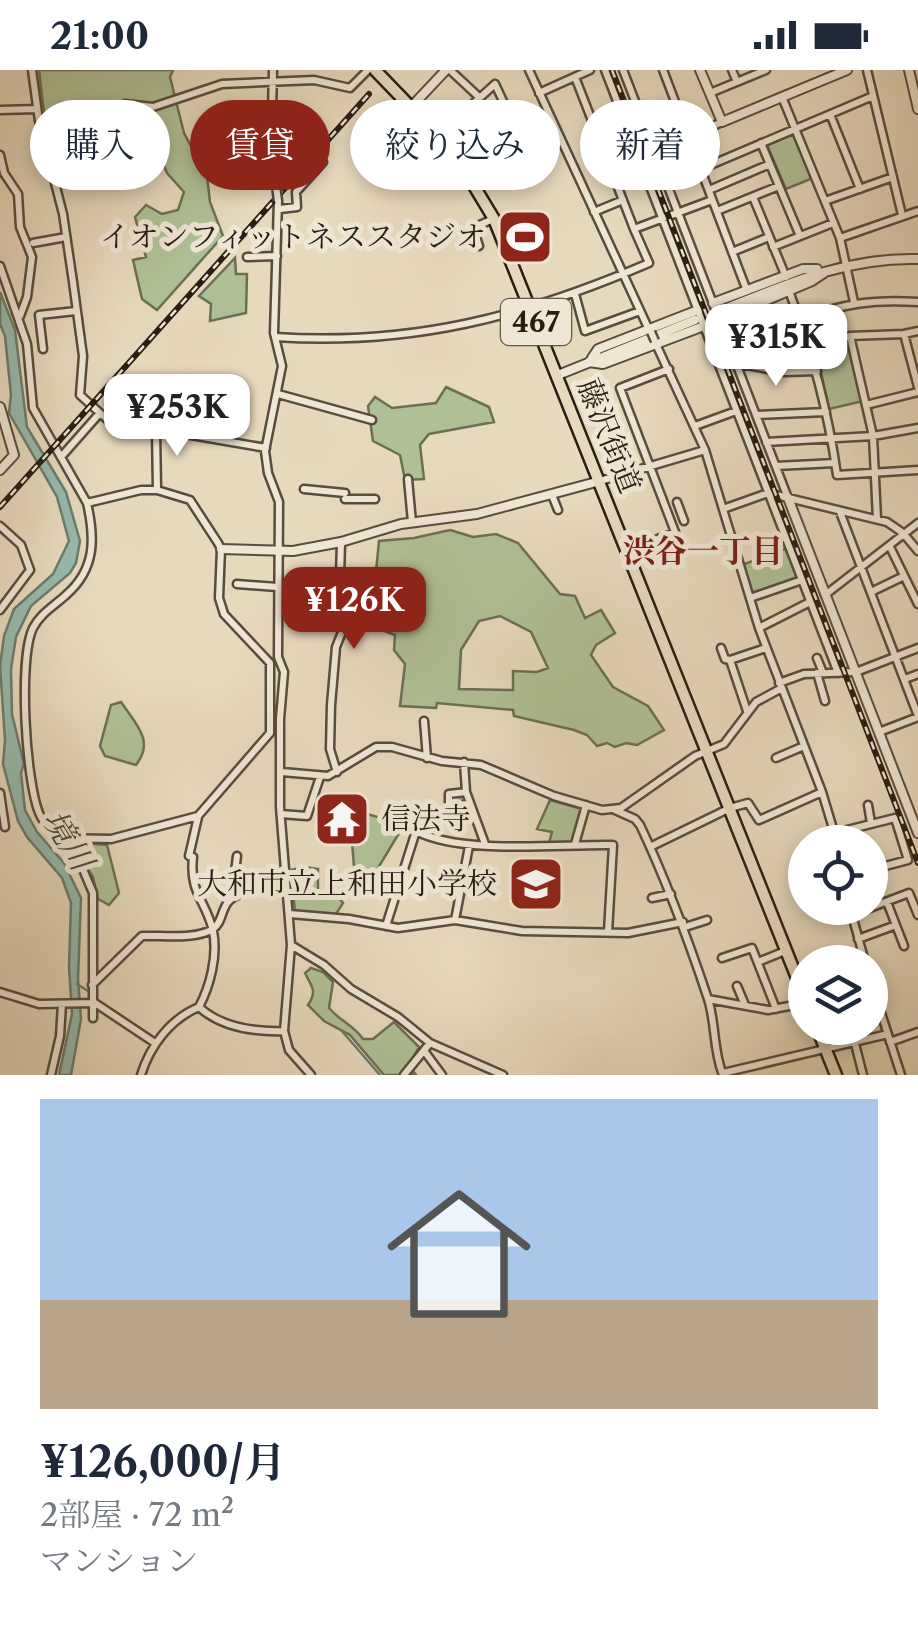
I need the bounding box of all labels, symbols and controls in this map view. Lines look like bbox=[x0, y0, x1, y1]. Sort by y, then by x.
text: 21:00 bbox=[50, 12, 149, 59]
chip: 購入 bbox=[30, 100, 170, 190]
chip: 賃貸 bbox=[190, 100, 330, 190]
chip: 絞り込み bbox=[350, 100, 560, 190]
chip: 新着 bbox=[580, 100, 720, 190]
sports icon: イオンフィットネススタジオ bbox=[495, 207, 555, 267]
place label: イオンフィットネススタジオ bbox=[100, 218, 486, 255]
road number: 467 bbox=[501, 299, 571, 345]
pin: ¥315K bbox=[706, 304, 846, 389]
text: ¥315K bbox=[727, 317, 825, 356]
street label: 藤沢街道 bbox=[570, 373, 649, 498]
pin: ¥253K bbox=[107, 374, 247, 459]
text: ¥253K bbox=[126, 387, 228, 426]
district label: 渋谷一丁目 bbox=[623, 531, 783, 570]
pin: ¥126K bbox=[284, 567, 424, 652]
text: ¥126K bbox=[304, 580, 404, 619]
temple icon: 信法寺 bbox=[312, 789, 372, 849]
place label: 信法寺 bbox=[381, 800, 471, 837]
water label: 境川 bbox=[35, 802, 104, 880]
map controls bbox=[788, 825, 888, 1045]
button: locate bbox=[788, 825, 888, 925]
school or university icon: 大和市立上和田小学校 bbox=[506, 854, 566, 914]
place label: 大和市立上和田小学校 bbox=[197, 865, 497, 902]
button: layers bbox=[788, 945, 888, 1045]
icon: home bbox=[369, 1164, 549, 1344]
text: ¥126,000/月 bbox=[40, 1436, 286, 1488]
text: 2部屋 · 72 m² bbox=[40, 1495, 234, 1534]
text: マンション bbox=[40, 1541, 199, 1580]

